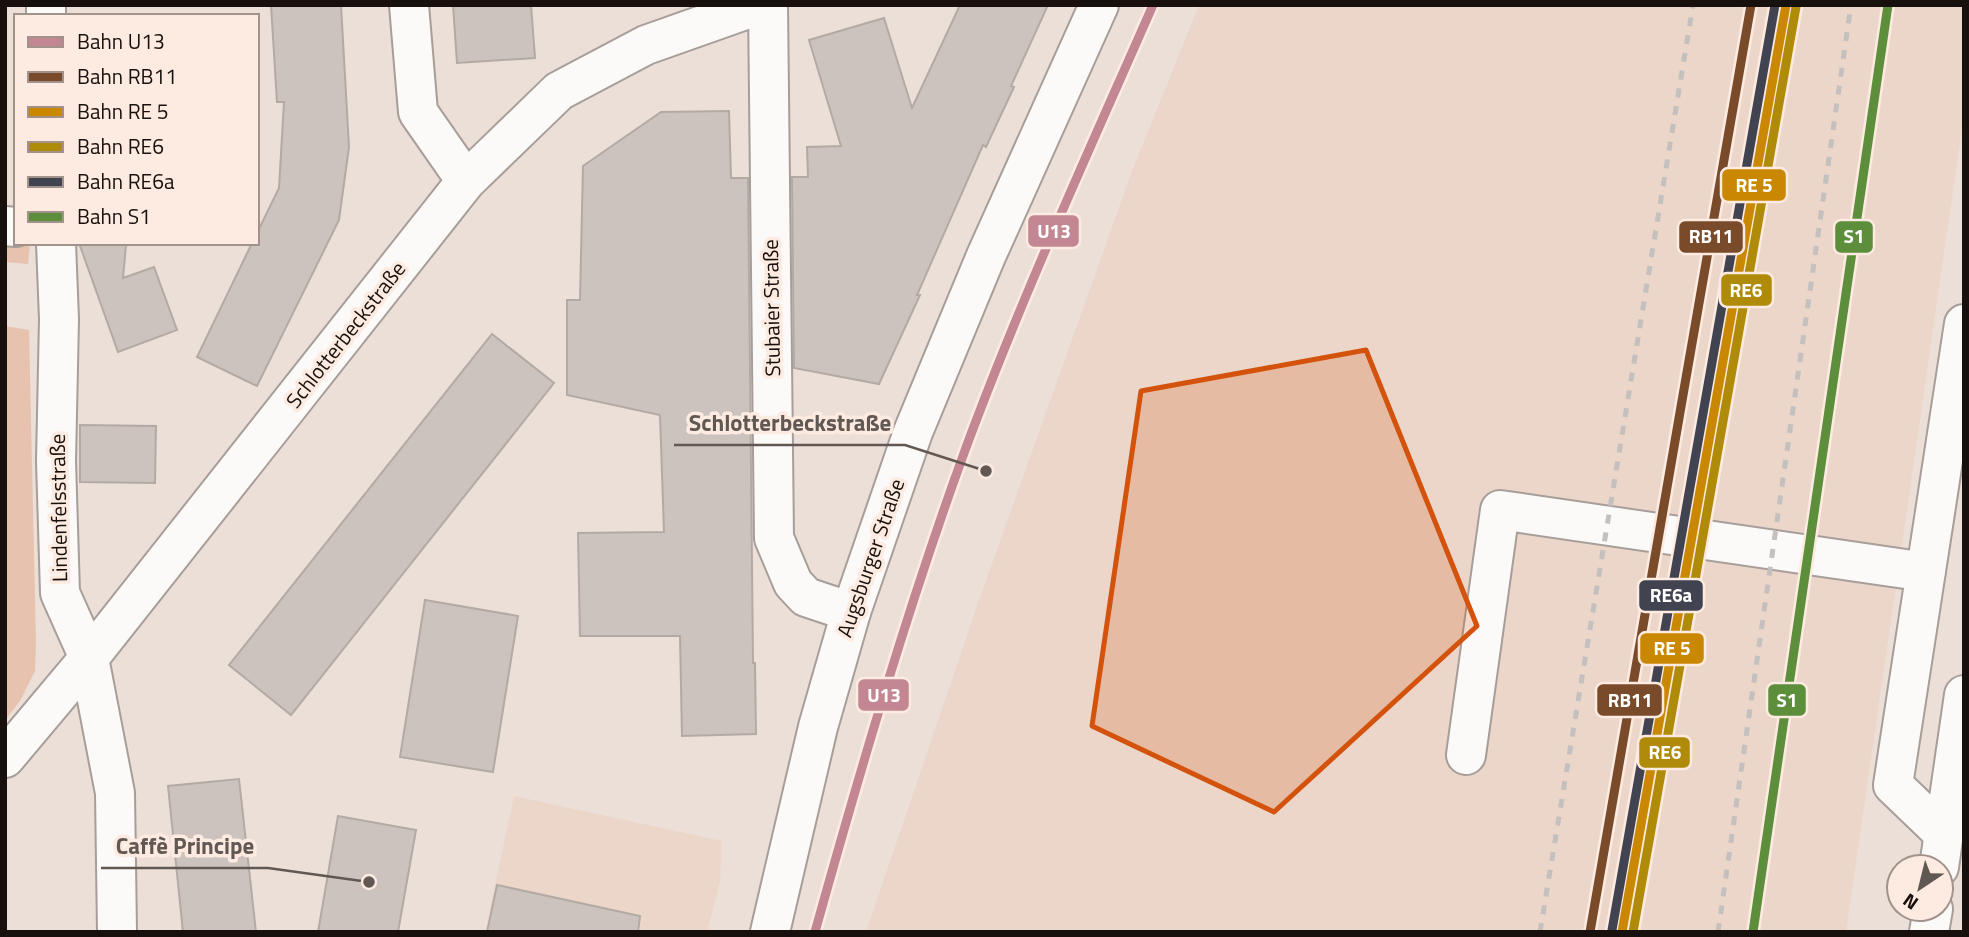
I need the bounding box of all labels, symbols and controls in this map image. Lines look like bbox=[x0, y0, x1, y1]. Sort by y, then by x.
legend bbox=[14, 14, 259, 245]
text: Bahn U13 bbox=[77, 25, 165, 57]
text: Bahn RB11 bbox=[77, 60, 177, 92]
text: Bahn RE 5 bbox=[77, 95, 169, 127]
text: Bahn RE6 bbox=[77, 130, 164, 162]
text: Bahn RE6a bbox=[77, 165, 175, 197]
line badge: RE 5 bbox=[1721, 168, 1787, 202]
text: RE 5 bbox=[1735, 170, 1773, 199]
text: Bahn S1 bbox=[77, 200, 151, 232]
line badge: U13 bbox=[1027, 214, 1080, 248]
text: U13 bbox=[1037, 216, 1071, 245]
line badge: RB11 bbox=[1678, 220, 1744, 254]
line badge: S1 bbox=[1834, 220, 1874, 254]
text: RB11 bbox=[1689, 221, 1733, 250]
text: S1 bbox=[1844, 221, 1864, 250]
street label: Stubaier Straße bbox=[754, 239, 788, 377]
street label: Schlotterbeckstraße bbox=[278, 254, 413, 415]
line badge: RE6 bbox=[1720, 273, 1773, 307]
text: RE6 bbox=[1730, 275, 1763, 304]
callout: Schlotterbeckstraße bbox=[674, 401, 905, 445]
text: Schlotterbeckstraße bbox=[689, 405, 891, 440]
street label: Lindenfelsstraße bbox=[41, 433, 75, 583]
street label: Augsburger Straße bbox=[828, 474, 912, 641]
line badge: RE6a bbox=[1638, 579, 1704, 612]
text: RE6a bbox=[1650, 580, 1693, 609]
line badge: RE 5 bbox=[1639, 632, 1705, 665]
text: RE 5 bbox=[1653, 633, 1691, 662]
line badge: U13 bbox=[857, 678, 910, 712]
text: U13 bbox=[867, 680, 901, 709]
line badge: RB11 bbox=[1596, 683, 1663, 717]
line badge: S1 bbox=[1767, 683, 1807, 717]
text: RB11 bbox=[1608, 685, 1652, 714]
text: S1 bbox=[1777, 685, 1797, 714]
line badge: RE6 bbox=[1638, 736, 1691, 769]
text: RE6 bbox=[1649, 737, 1682, 766]
callout: Caffè Principe bbox=[101, 824, 268, 868]
text: Caffè Principe bbox=[116, 828, 254, 863]
north arrow bbox=[1885, 853, 1955, 923]
text: N bbox=[1896, 887, 1924, 918]

